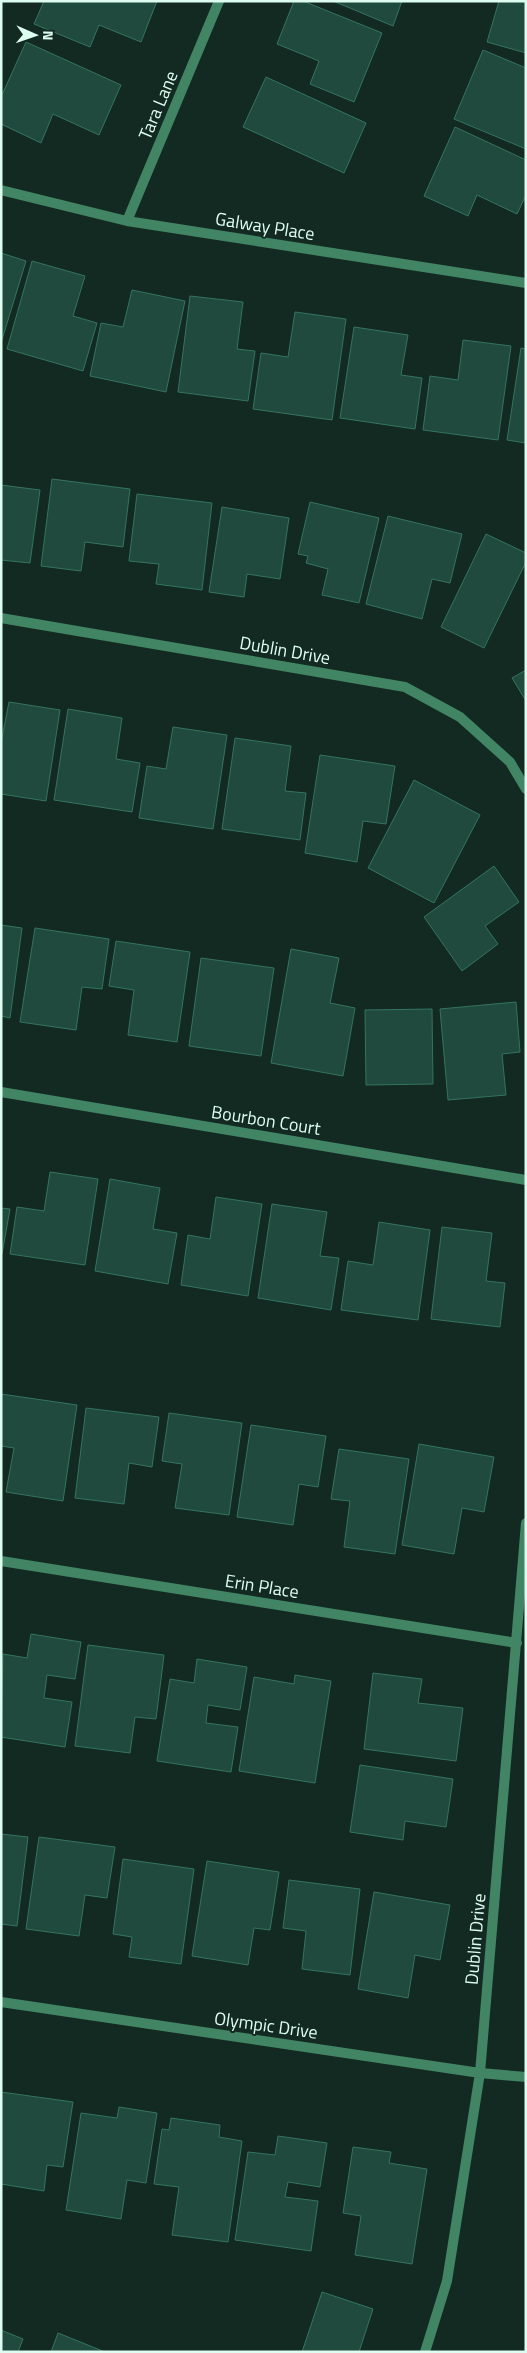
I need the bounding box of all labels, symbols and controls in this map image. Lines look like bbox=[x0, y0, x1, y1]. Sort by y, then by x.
north arrow bbox=[10, 10, 60, 60]
text: N bbox=[38, 30, 59, 41]
street label: Tara Lane bbox=[131, 66, 185, 144]
street label: Galway Place bbox=[213, 205, 317, 247]
street label: Dublin Drive bbox=[237, 629, 333, 671]
street label: Bourbon Court bbox=[209, 1098, 323, 1142]
street label: Erin Place bbox=[223, 1567, 301, 1605]
street label: Dublin Drive bbox=[458, 1892, 492, 1986]
street label: Olympic Drive bbox=[212, 2004, 320, 2046]

